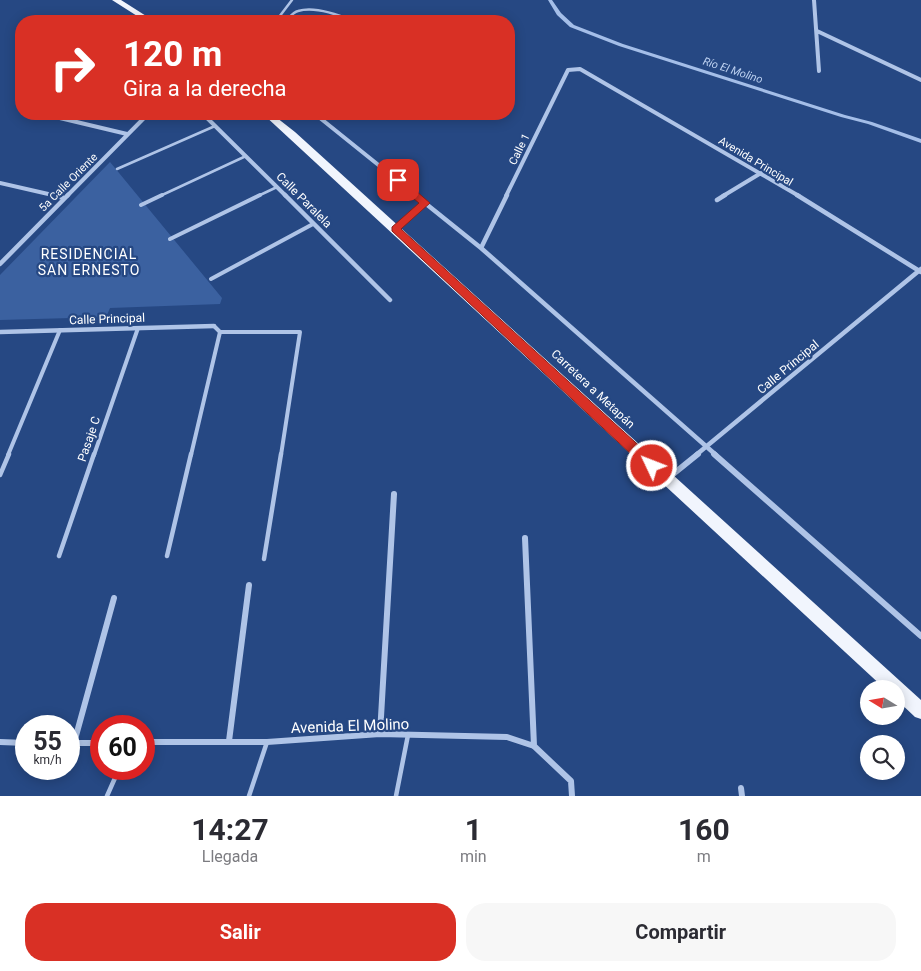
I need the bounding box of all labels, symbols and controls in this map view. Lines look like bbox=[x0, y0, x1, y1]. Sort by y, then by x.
text: 120 m bbox=[123, 34, 222, 75]
icon: right bbox=[40, 35, 105, 100]
water label: Río El Molino bbox=[701, 55, 764, 86]
text: Gira a la derecha bbox=[123, 76, 287, 101]
street label: Calle 1 bbox=[506, 131, 533, 167]
street label: Avenida Principal bbox=[716, 134, 795, 189]
street label: 5a Calle Oriente bbox=[36, 150, 100, 214]
pin bbox=[377, 159, 419, 201]
icon: arrive bbox=[384, 166, 412, 194]
street label: Calle Paralela bbox=[273, 169, 335, 231]
district label: RESIDENCIAL SAN ERNESTO bbox=[38, 246, 140, 278]
street label: Calle Principal bbox=[69, 311, 145, 327]
street label: Calle Principal bbox=[754, 337, 822, 397]
street label: Carretera a Metapán bbox=[548, 347, 638, 431]
street label: Pasaje C bbox=[75, 414, 103, 463]
position arrow bbox=[625, 439, 677, 491]
north arrow bbox=[860, 680, 905, 725]
map controls bbox=[860, 680, 905, 780]
speed limit sign: 60 bbox=[90, 715, 155, 780]
street label: Avenida El Molino bbox=[290, 715, 410, 737]
text: 55 bbox=[33, 727, 62, 756]
button: search bbox=[860, 735, 905, 780]
text: km/h bbox=[33, 753, 62, 767]
text: 14:27 bbox=[191, 812, 269, 847]
text: 1 bbox=[465, 812, 482, 847]
text: 160 bbox=[678, 812, 730, 847]
text: Llegada bbox=[202, 847, 258, 866]
text: min bbox=[460, 847, 487, 866]
text: m bbox=[697, 847, 711, 866]
button: Salir bbox=[25, 903, 456, 961]
button: Compartir bbox=[466, 903, 896, 961]

